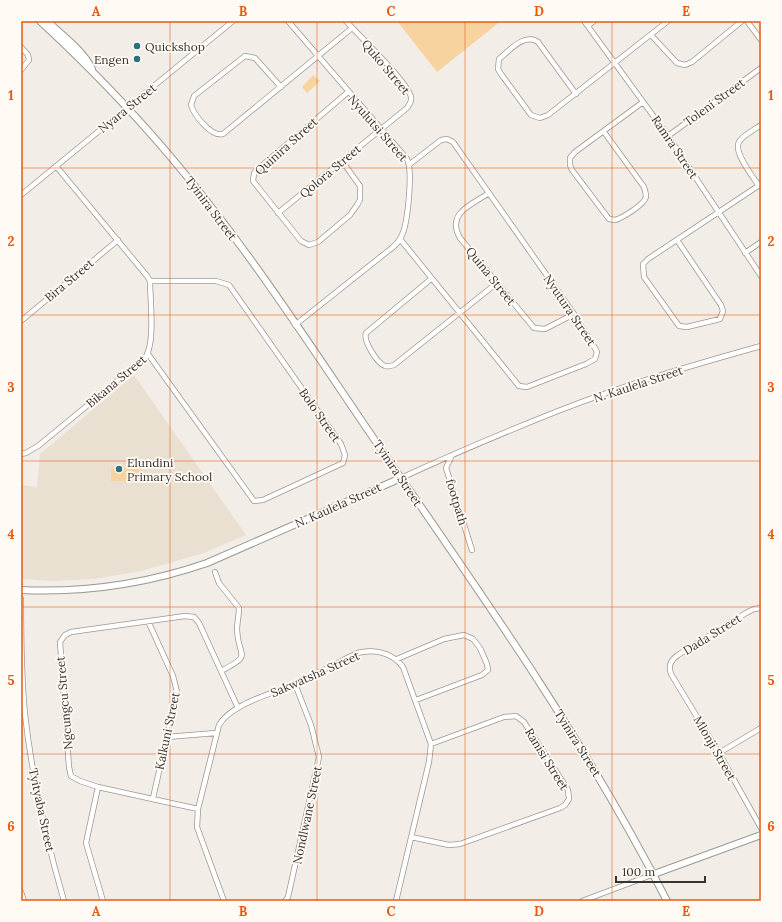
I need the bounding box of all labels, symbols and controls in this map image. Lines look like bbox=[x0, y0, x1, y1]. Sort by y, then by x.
text: A bbox=[92, 3, 101, 20]
text: B bbox=[239, 3, 248, 20]
text: C bbox=[387, 3, 396, 20]
text: D bbox=[534, 3, 544, 20]
text: E bbox=[682, 3, 690, 20]
street label: Quko Street bbox=[359, 36, 414, 98]
place label: Quickshop bbox=[145, 39, 205, 54]
marker: Quickshop bbox=[132, 41, 142, 51]
place label: Engen bbox=[94, 52, 129, 67]
marker: Engen bbox=[132, 54, 142, 64]
street label: Toleni Street bbox=[681, 75, 748, 129]
street label: Nyara Street bbox=[95, 80, 159, 136]
text: 1 bbox=[8, 87, 14, 104]
text: 1 bbox=[768, 87, 774, 104]
street label: Nyulutsi Street bbox=[345, 91, 411, 165]
street label: Ramra Street bbox=[648, 113, 702, 182]
street label: Quinira Street bbox=[252, 114, 321, 178]
street label: Qolora Street bbox=[296, 141, 364, 201]
street label: Tyinira Street bbox=[182, 173, 240, 243]
text: 2 bbox=[8, 233, 15, 250]
text: 2 bbox=[768, 233, 775, 250]
street label: Quina Street bbox=[463, 244, 519, 308]
street label: Bira Street bbox=[41, 255, 97, 305]
street label: Nyutura Street bbox=[541, 271, 600, 349]
street label: Bikana Street bbox=[83, 351, 149, 411]
street label: N. Kaulela Street bbox=[591, 362, 685, 405]
text: 3 bbox=[7, 379, 15, 396]
text: 3 bbox=[767, 379, 775, 396]
street label: Bolo Street bbox=[296, 385, 344, 445]
street label: Tyinira Street bbox=[370, 437, 426, 509]
place label: Elundini Primary School bbox=[127, 455, 212, 484]
marker: Elundini Primary School bbox=[114, 464, 124, 474]
street label: footpath bbox=[443, 477, 471, 527]
street label: N. Kaulela Street bbox=[292, 479, 384, 531]
text: 4 bbox=[7, 526, 15, 543]
text: 4 bbox=[767, 526, 775, 543]
street label: Dada Street bbox=[680, 610, 744, 658]
street label: Sakwatsha Street bbox=[268, 648, 362, 700]
street label: Ngcungcu Street bbox=[52, 655, 76, 750]
text: 5 bbox=[7, 672, 15, 689]
text: 5 bbox=[767, 672, 775, 689]
street label: Kalkuni Street bbox=[151, 690, 183, 771]
street label: Tyinira Street bbox=[551, 707, 605, 780]
street label: Mlonji Street bbox=[690, 713, 740, 783]
street label: Ranisi Street bbox=[522, 725, 572, 793]
street label: Nondlwane Street bbox=[289, 764, 325, 866]
street label: Tyityaba Street bbox=[26, 767, 58, 854]
text: 6 bbox=[7, 818, 15, 835]
text: 6 bbox=[767, 818, 775, 835]
scale bar bbox=[616, 858, 705, 884]
text: 100 m bbox=[622, 864, 655, 879]
text: A bbox=[92, 903, 101, 920]
text: B bbox=[239, 903, 248, 920]
text: C bbox=[387, 903, 396, 920]
text: D bbox=[534, 903, 544, 920]
text: E bbox=[682, 903, 690, 920]

